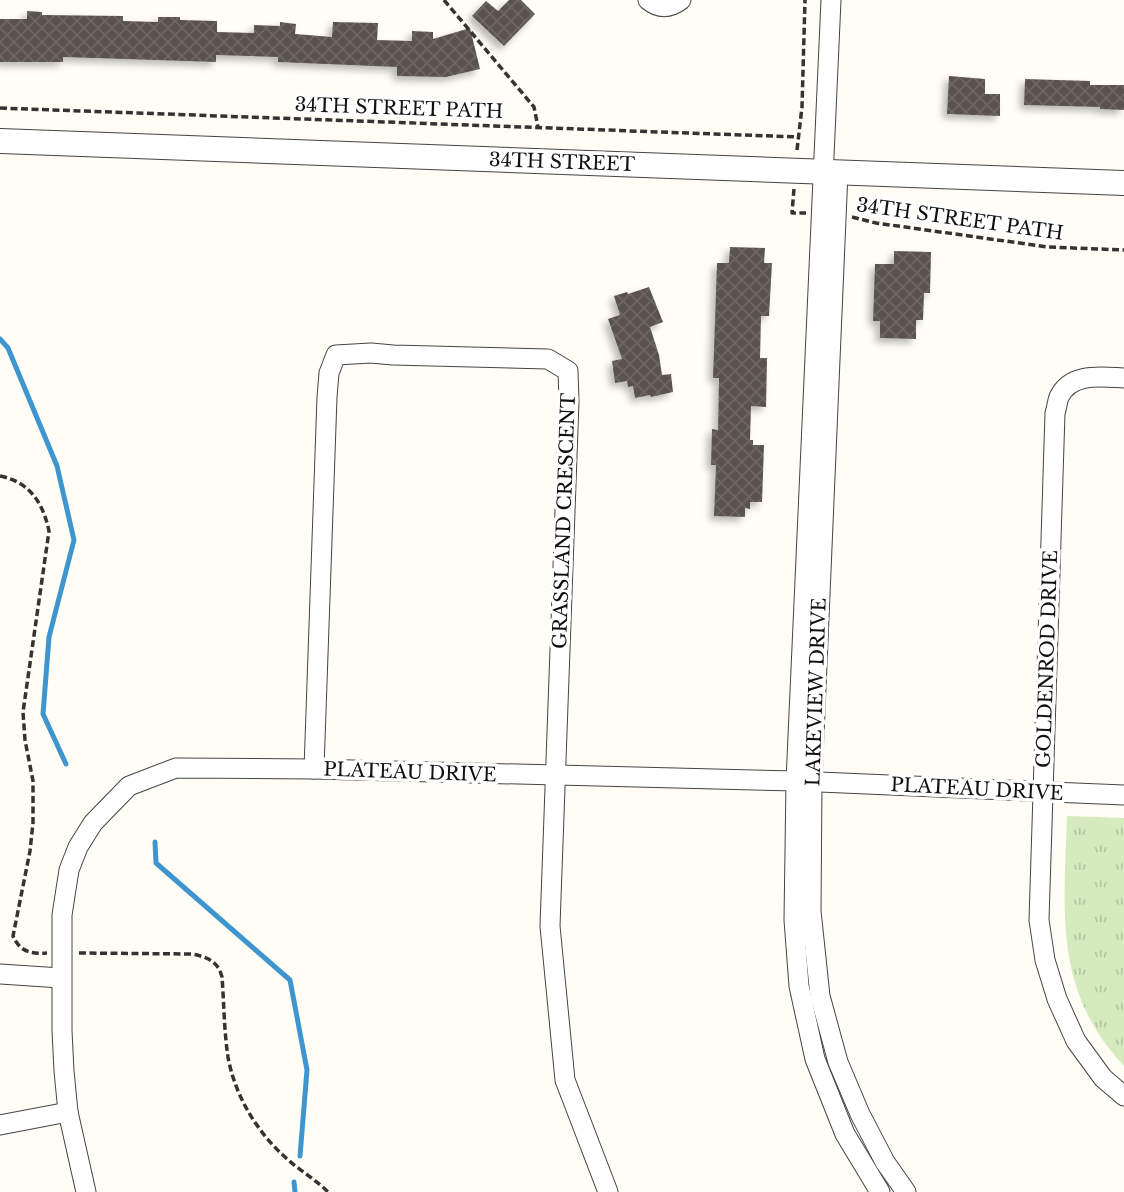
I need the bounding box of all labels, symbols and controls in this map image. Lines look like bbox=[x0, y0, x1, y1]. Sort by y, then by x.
street label: 34TH STREET PATH bbox=[294, 93, 504, 123]
street label: 34TH STREET bbox=[489, 148, 635, 176]
street label: 34TH STREET PATH bbox=[855, 193, 1065, 245]
street label: GRASSLAND CRESCENT bbox=[548, 393, 580, 649]
street label: GOLDENROD DRIVE bbox=[1032, 550, 1062, 768]
street label: LAKEVIEW DRIVE bbox=[801, 597, 831, 787]
street label: PLATEAU DRIVE bbox=[323, 757, 497, 787]
street label: PLATEAU DRIVE bbox=[890, 773, 1064, 805]

